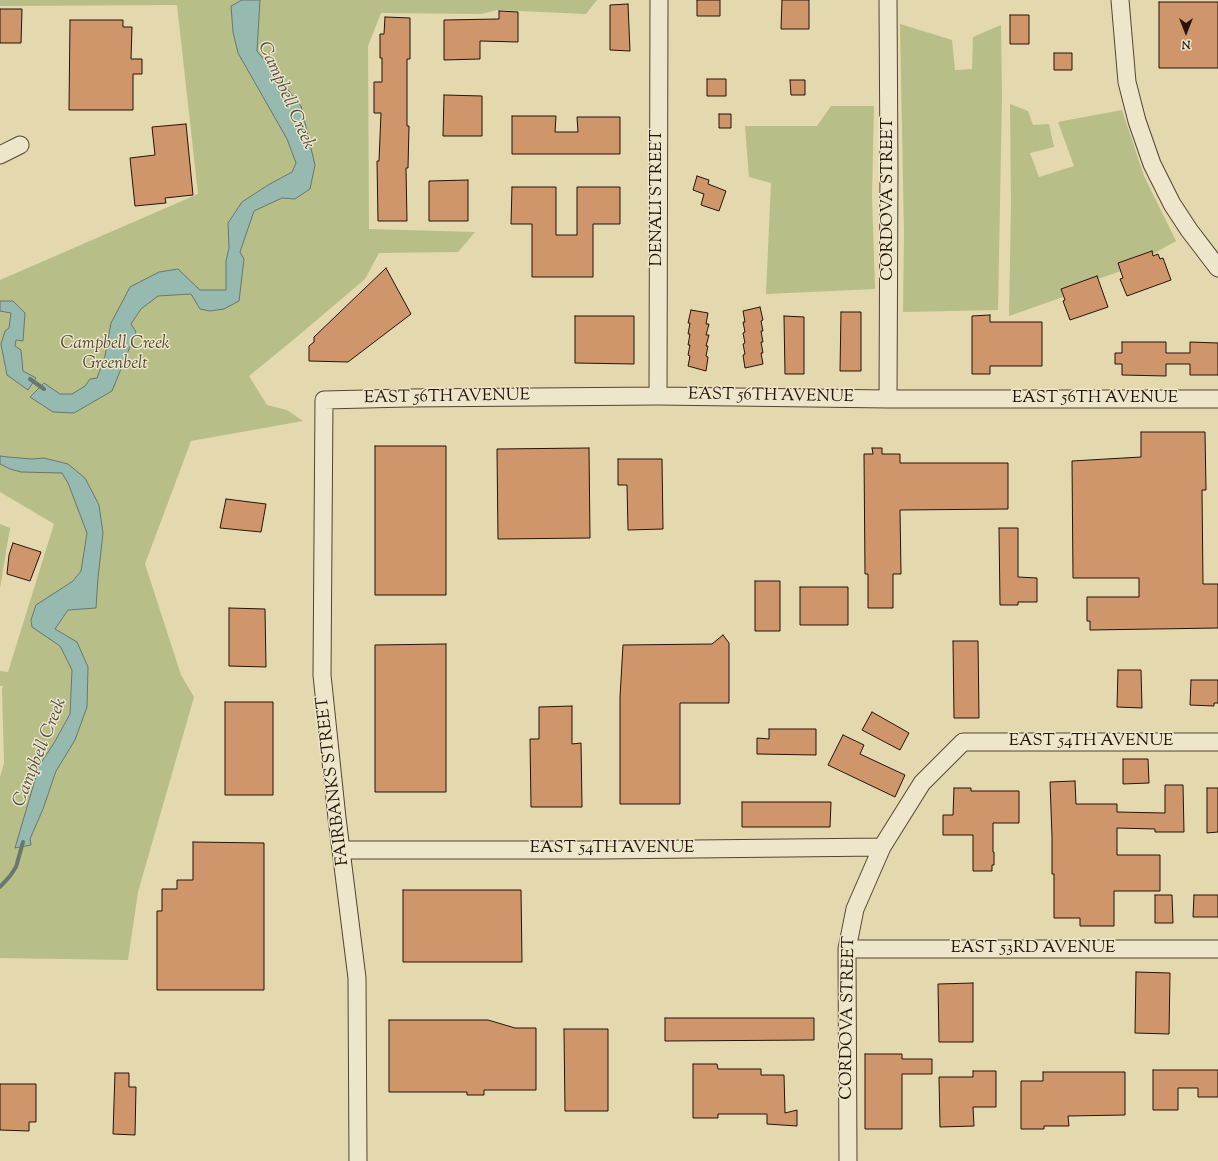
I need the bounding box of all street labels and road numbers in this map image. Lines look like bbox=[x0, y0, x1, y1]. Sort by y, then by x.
street label: CORDOVA STREET bbox=[879, 117, 899, 281]
street label: DENALI STREET bbox=[648, 129, 668, 267]
street label: EAST 56TH AVENUE bbox=[688, 385, 854, 409]
street label: EAST 56TH AVENUE bbox=[364, 386, 530, 410]
street label: EAST 56TH AVENUE bbox=[1012, 389, 1178, 409]
street label: FAIRBANKS STREET bbox=[314, 695, 354, 867]
street label: EAST 54TH AVENUE bbox=[1009, 732, 1173, 752]
street label: EAST 54TH AVENUE bbox=[530, 839, 694, 859]
street label: CORDOVA STREET bbox=[837, 936, 861, 1100]
street label: EAST 53RD AVENUE bbox=[951, 939, 1115, 959]

